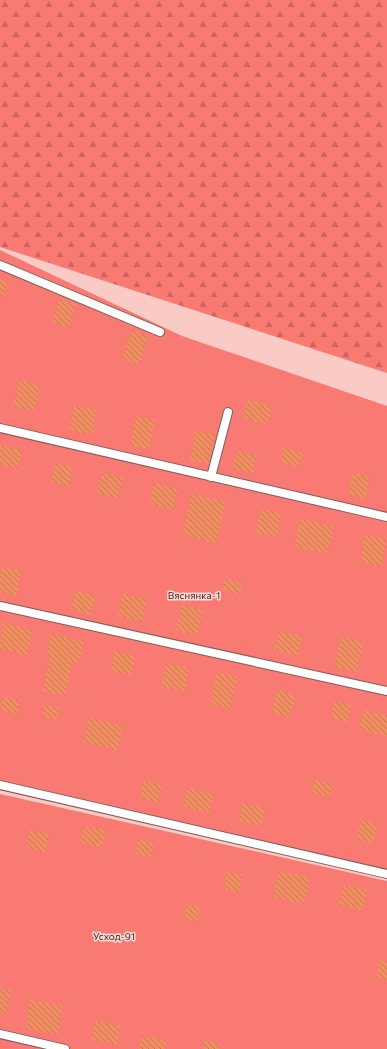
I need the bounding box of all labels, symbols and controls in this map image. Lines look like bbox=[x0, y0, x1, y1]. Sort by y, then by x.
park label: Вяснянка-1 bbox=[168, 589, 220, 601]
park label: Усход-91 bbox=[93, 930, 135, 942]

